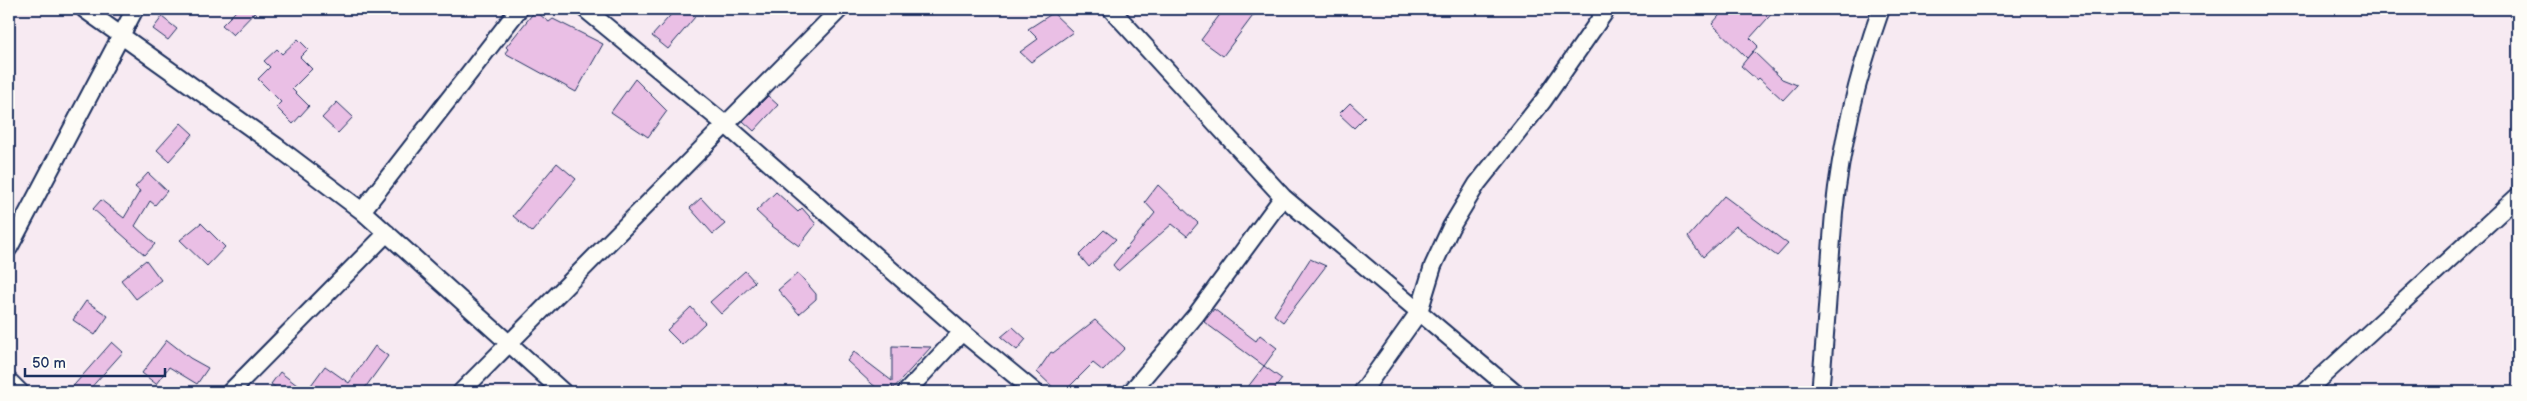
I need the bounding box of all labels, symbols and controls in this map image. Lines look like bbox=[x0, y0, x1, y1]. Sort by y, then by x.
scale bar bbox=[25, 346, 165, 378]
text: 50 m bbox=[32, 354, 66, 373]

